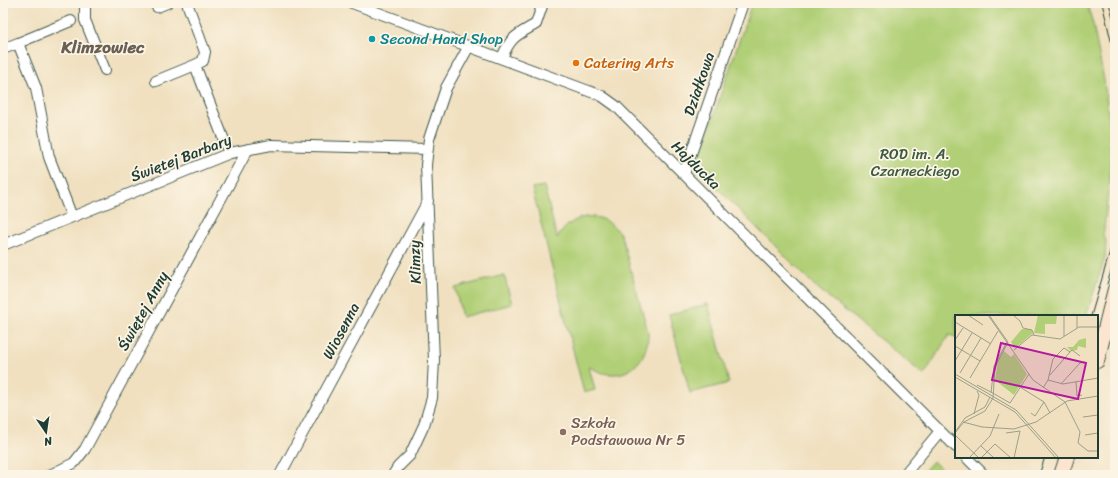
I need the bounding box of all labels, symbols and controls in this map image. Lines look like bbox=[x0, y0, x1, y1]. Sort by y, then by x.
place label: Second Hand Shop bbox=[380, 26, 503, 52]
district label: Klimzowiec bbox=[60, 32, 145, 62]
marker: Second Hand Shop bbox=[367, 34, 377, 44]
street label: Działkowa bbox=[676, 48, 722, 119]
place label: Catering Arts bbox=[584, 50, 674, 76]
marker: Catering Arts bbox=[571, 58, 581, 68]
street label: Świętej Barbary bbox=[126, 127, 236, 189]
street label: Hajducka bbox=[665, 134, 727, 196]
park label: ROD im. A. Czarneckiego bbox=[871, 141, 960, 184]
street label: Klimzy bbox=[401, 239, 429, 284]
street label: Świętej Anny bbox=[110, 266, 176, 356]
street label: Wiosenna bbox=[315, 297, 367, 364]
inset map bbox=[955, 315, 1098, 458]
place label: Szkoła Podstawowa Nr 5 bbox=[571, 410, 685, 453]
north arrow bbox=[26, 412, 66, 452]
marker: Szkoła Podstawowa Nr 5 bbox=[558, 427, 568, 437]
text: N bbox=[42, 431, 55, 451]

